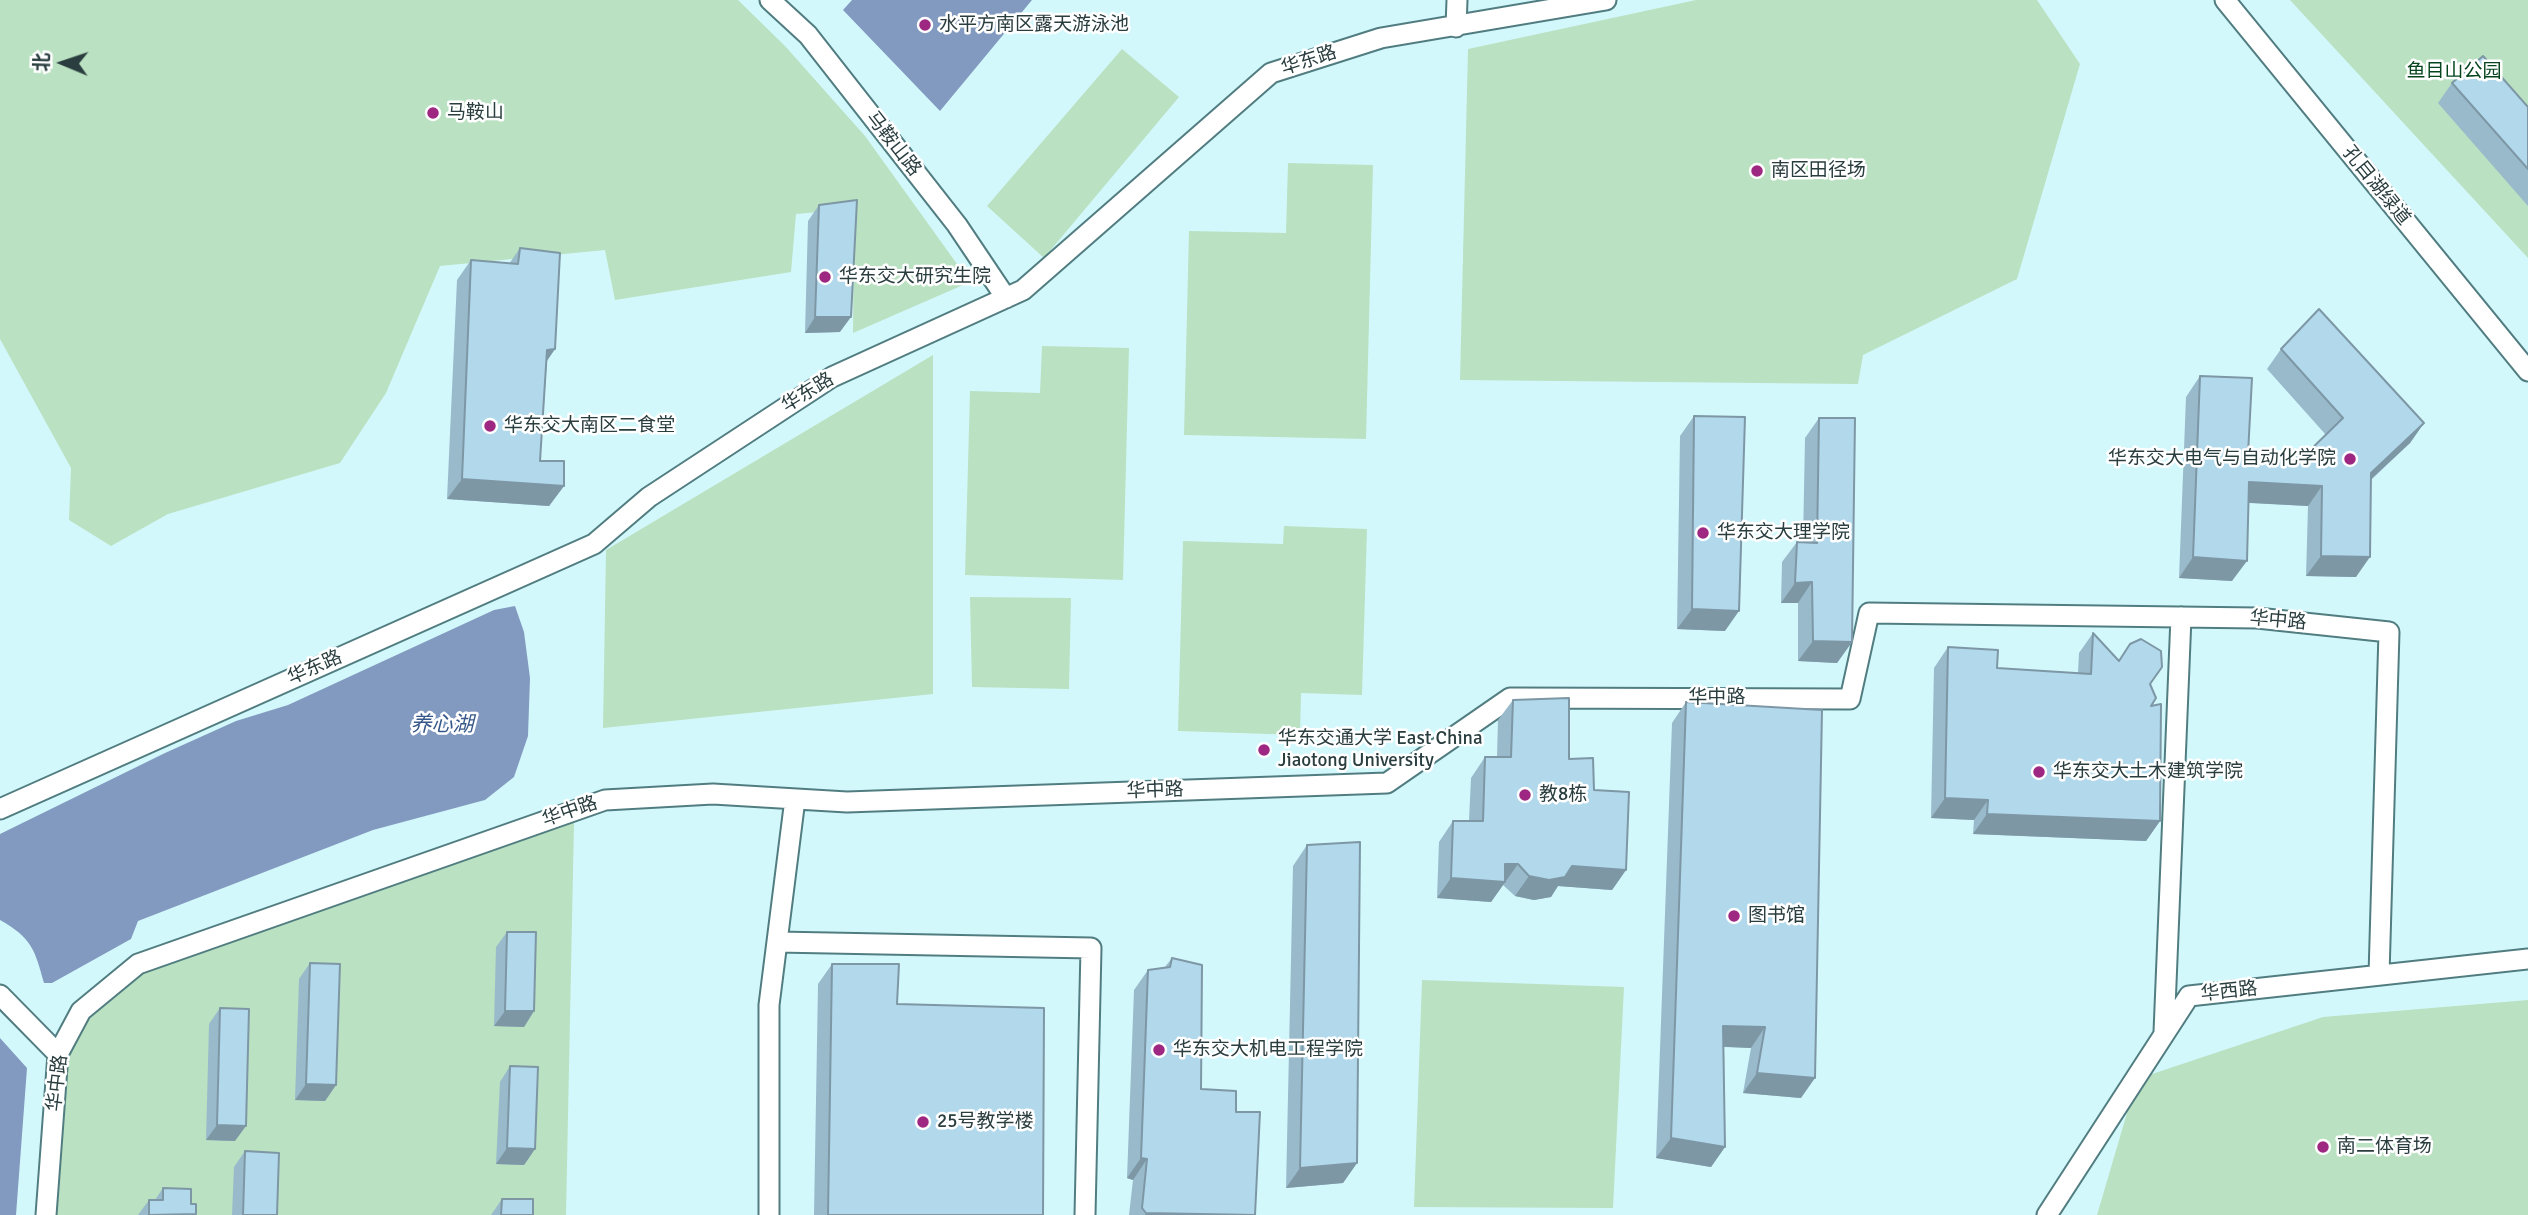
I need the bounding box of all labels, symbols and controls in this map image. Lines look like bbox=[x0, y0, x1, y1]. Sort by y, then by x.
place label: 水平方南区露天游泳池 bbox=[939, 14, 1129, 36]
marker: 水平方南区露天游泳池 bbox=[917, 17, 933, 33]
north arrow bbox=[28, 28, 98, 98]
street label: 华东路 bbox=[1278, 41, 1340, 81]
text: 北 bbox=[30, 52, 54, 72]
park label: 鱼目山公园 bbox=[2407, 61, 2501, 83]
place label: 马鞍山 bbox=[447, 102, 504, 124]
marker: 马鞍山 bbox=[425, 105, 441, 121]
street label: 马鞍山路 bbox=[861, 107, 925, 181]
street label: 孔目湖绿道 bbox=[2337, 142, 2415, 230]
place label: 南区田径场 bbox=[1771, 160, 1866, 182]
marker: 南区田径场 bbox=[1749, 163, 1765, 179]
place label: 华东交大研究生院 bbox=[839, 266, 991, 288]
marker: 华东交大研究生院 bbox=[817, 269, 833, 285]
street label: 华东路 bbox=[778, 368, 838, 418]
place label: 华东交大南区二食堂 bbox=[504, 415, 675, 437]
marker: 华东交大南区二食堂 bbox=[482, 418, 498, 434]
place label: 华东交大电气与自动化学院 bbox=[2108, 448, 2336, 470]
marker: 华东交大电气与自动化学院 bbox=[2342, 451, 2358, 467]
place label: 华东交大理学院 bbox=[1717, 522, 1850, 544]
marker: 华东交大理学院 bbox=[1695, 525, 1711, 541]
street label: 华中路 bbox=[2249, 607, 2307, 635]
street label: 华东路 bbox=[284, 646, 346, 690]
street label: 华中路 bbox=[1689, 687, 1745, 709]
water label: 养心湖 bbox=[411, 712, 473, 738]
place label: 华东交通大学 East China Jiaotong University bbox=[1278, 728, 1483, 772]
marker: 华东交通大学 East China Jiaotong University bbox=[1256, 742, 1272, 758]
place label: 华东交大土木建筑学院 bbox=[2053, 761, 2243, 783]
marker: 华东交大土木建筑学院 bbox=[2031, 764, 2047, 780]
street label: 华中路 bbox=[1126, 779, 1184, 803]
place label: 教8栋 bbox=[1539, 784, 1587, 806]
marker: 教8栋 bbox=[1517, 787, 1533, 803]
street label: 华中路 bbox=[539, 792, 601, 832]
place label: 图书馆 bbox=[1748, 905, 1805, 927]
marker: 图书馆 bbox=[1726, 908, 1742, 924]
street label: 华西路 bbox=[2199, 978, 2259, 1006]
place label: 华东交大机电工程学院 bbox=[1173, 1039, 1363, 1061]
marker: 华东交大机电工程学院 bbox=[1151, 1042, 1167, 1058]
street label: 华中路 bbox=[43, 1053, 73, 1113]
place label: 25号教学楼 bbox=[937, 1111, 1034, 1133]
marker: 25号教学楼 bbox=[915, 1114, 931, 1130]
place label: 南二体育场 bbox=[2337, 1136, 2432, 1158]
marker: 南二体育场 bbox=[2315, 1139, 2331, 1155]

